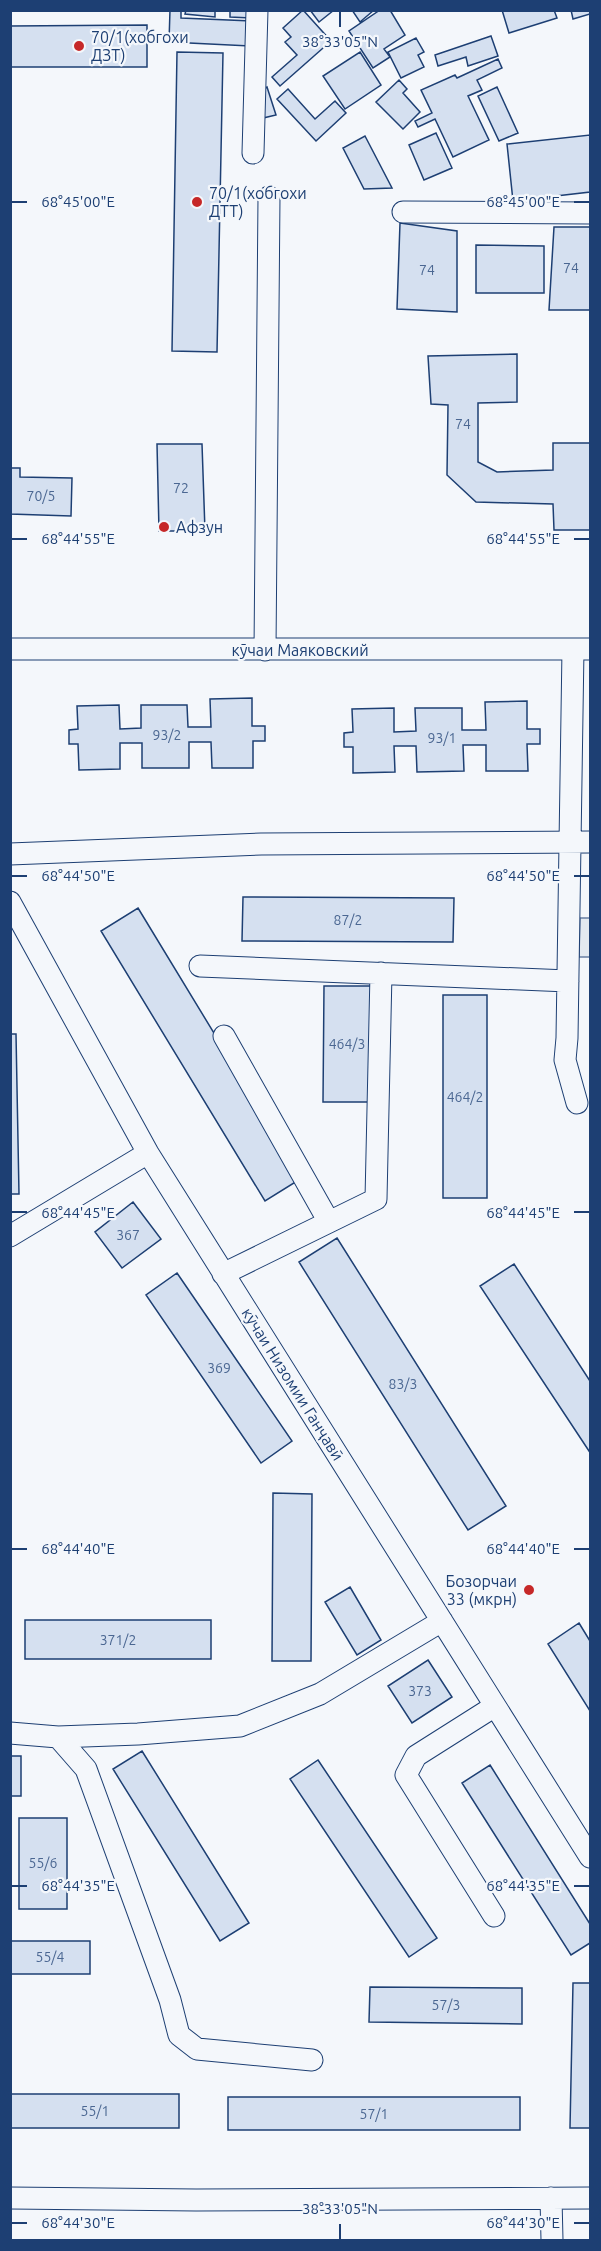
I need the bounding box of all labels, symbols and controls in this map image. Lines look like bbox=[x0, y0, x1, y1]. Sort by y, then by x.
place label: 70/1(хобгохи ДЗТ) bbox=[91, 28, 189, 65]
text: 38°33'05"N bbox=[302, 33, 378, 50]
marker: 70/1(хобгохи ДЗТ) bbox=[72, 39, 86, 53]
place label: 70/1(хобгохи ДТТ) bbox=[209, 184, 307, 221]
text: 68°45'00"E bbox=[41, 193, 115, 210]
text: 68°45'00"E bbox=[486, 193, 560, 210]
marker: 70/1(хобгохи ДТТ) bbox=[190, 195, 204, 209]
house number: 74 bbox=[563, 260, 579, 276]
house number: 74 bbox=[419, 262, 435, 278]
house number: 74 bbox=[455, 416, 471, 432]
house number: 72 bbox=[173, 480, 189, 496]
house number: 70/5 bbox=[27, 488, 55, 504]
place label: Афзун bbox=[176, 518, 223, 536]
marker: Афзун bbox=[157, 520, 171, 534]
text: 68°44'55"E bbox=[41, 530, 115, 547]
text: 68°44'55"E bbox=[486, 530, 560, 547]
street label: кӯчаи Маяковский bbox=[231, 641, 369, 659]
house number: 93/2 bbox=[153, 727, 181, 743]
house number: 93/1 bbox=[428, 730, 456, 746]
text: 68°44'50"E bbox=[41, 867, 115, 884]
text: 68°44'50"E bbox=[486, 867, 560, 884]
house number: 87/2 bbox=[334, 912, 362, 928]
house number: 464/3 bbox=[329, 1036, 365, 1052]
house number: 464/2 bbox=[447, 1089, 483, 1105]
text: 68°44'45"E bbox=[41, 1204, 115, 1221]
text: 68°44'45"E bbox=[486, 1204, 560, 1221]
house number: 367 bbox=[116, 1227, 140, 1243]
street label: кӯчаи Низомии Ганҷавӣ bbox=[239, 1304, 347, 1464]
house number: 369 bbox=[207, 1360, 231, 1376]
house number: 83/3 bbox=[389, 1376, 417, 1392]
text: 68°44'40"E bbox=[41, 1540, 115, 1557]
text: 68°44'40"E bbox=[486, 1540, 560, 1557]
place label: Бозорчаи 33 (мкрн) bbox=[445, 1572, 517, 1609]
marker: Бозорчаи 33 (мкрн) bbox=[522, 1583, 536, 1597]
house number: 371/2 bbox=[100, 1632, 136, 1648]
house number: 373 bbox=[408, 1683, 432, 1699]
house number: 55/6 bbox=[29, 1855, 58, 1871]
text: 68°44'35"E bbox=[41, 1877, 115, 1894]
text: 68°44'35"E bbox=[486, 1877, 560, 1894]
house number: 55/4 bbox=[36, 1949, 65, 1965]
house number: 57/3 bbox=[432, 1997, 460, 2013]
house number: 55/1 bbox=[81, 2103, 109, 2119]
house number: 57/1 bbox=[360, 2106, 388, 2122]
text: 38°33'05"N bbox=[302, 2200, 378, 2217]
text: 68°44'30"E bbox=[41, 2214, 115, 2231]
text: 68°44'30"E bbox=[486, 2214, 560, 2231]

